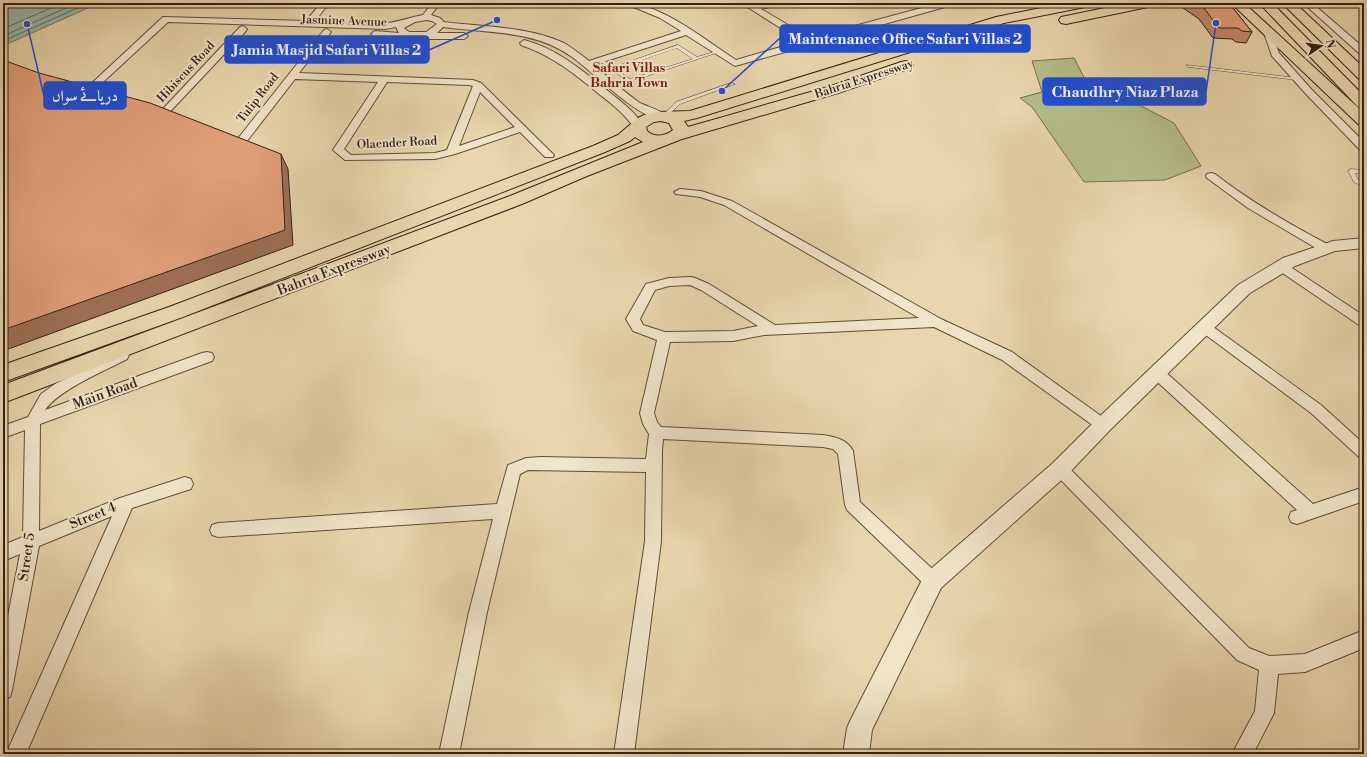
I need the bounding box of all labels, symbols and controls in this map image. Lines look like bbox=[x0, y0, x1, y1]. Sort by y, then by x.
street label: Jasmine Avenue bbox=[300, 12, 387, 30]
callout: Maintenance Office Safari Villas 2 bbox=[780, 25, 1030, 52]
north arrow bbox=[1301, 26, 1341, 66]
text: Maintenance Office Safari Villas 2 bbox=[788, 30, 1022, 49]
callout: Jamia Masjid Safari Villas 2 bbox=[225, 36, 429, 63]
street label: Hibiscus Road bbox=[154, 38, 218, 106]
text: N bbox=[1322, 38, 1338, 50]
text: Jamia Masjid Safari Villas 2 bbox=[231, 41, 421, 60]
street label: Bahria Expressway bbox=[812, 56, 915, 102]
district label: Safari Villas Bahria Town bbox=[590, 60, 668, 91]
street label: Tulip Road bbox=[234, 70, 282, 126]
callout: Chaudhry Niaz Plaza bbox=[1043, 78, 1206, 105]
callout: دریائے سواں bbox=[44, 82, 126, 109]
text: Chaudhry Niaz Plaza bbox=[1051, 83, 1199, 102]
text: دریائے سواں bbox=[52, 86, 118, 106]
street label: Olaender Road bbox=[356, 133, 438, 153]
street label: Bahria Expressway bbox=[274, 240, 393, 300]
street label: Main Road bbox=[70, 374, 140, 414]
street label: Street 4 bbox=[67, 498, 119, 534]
street label: Street 5 bbox=[15, 531, 39, 582]

